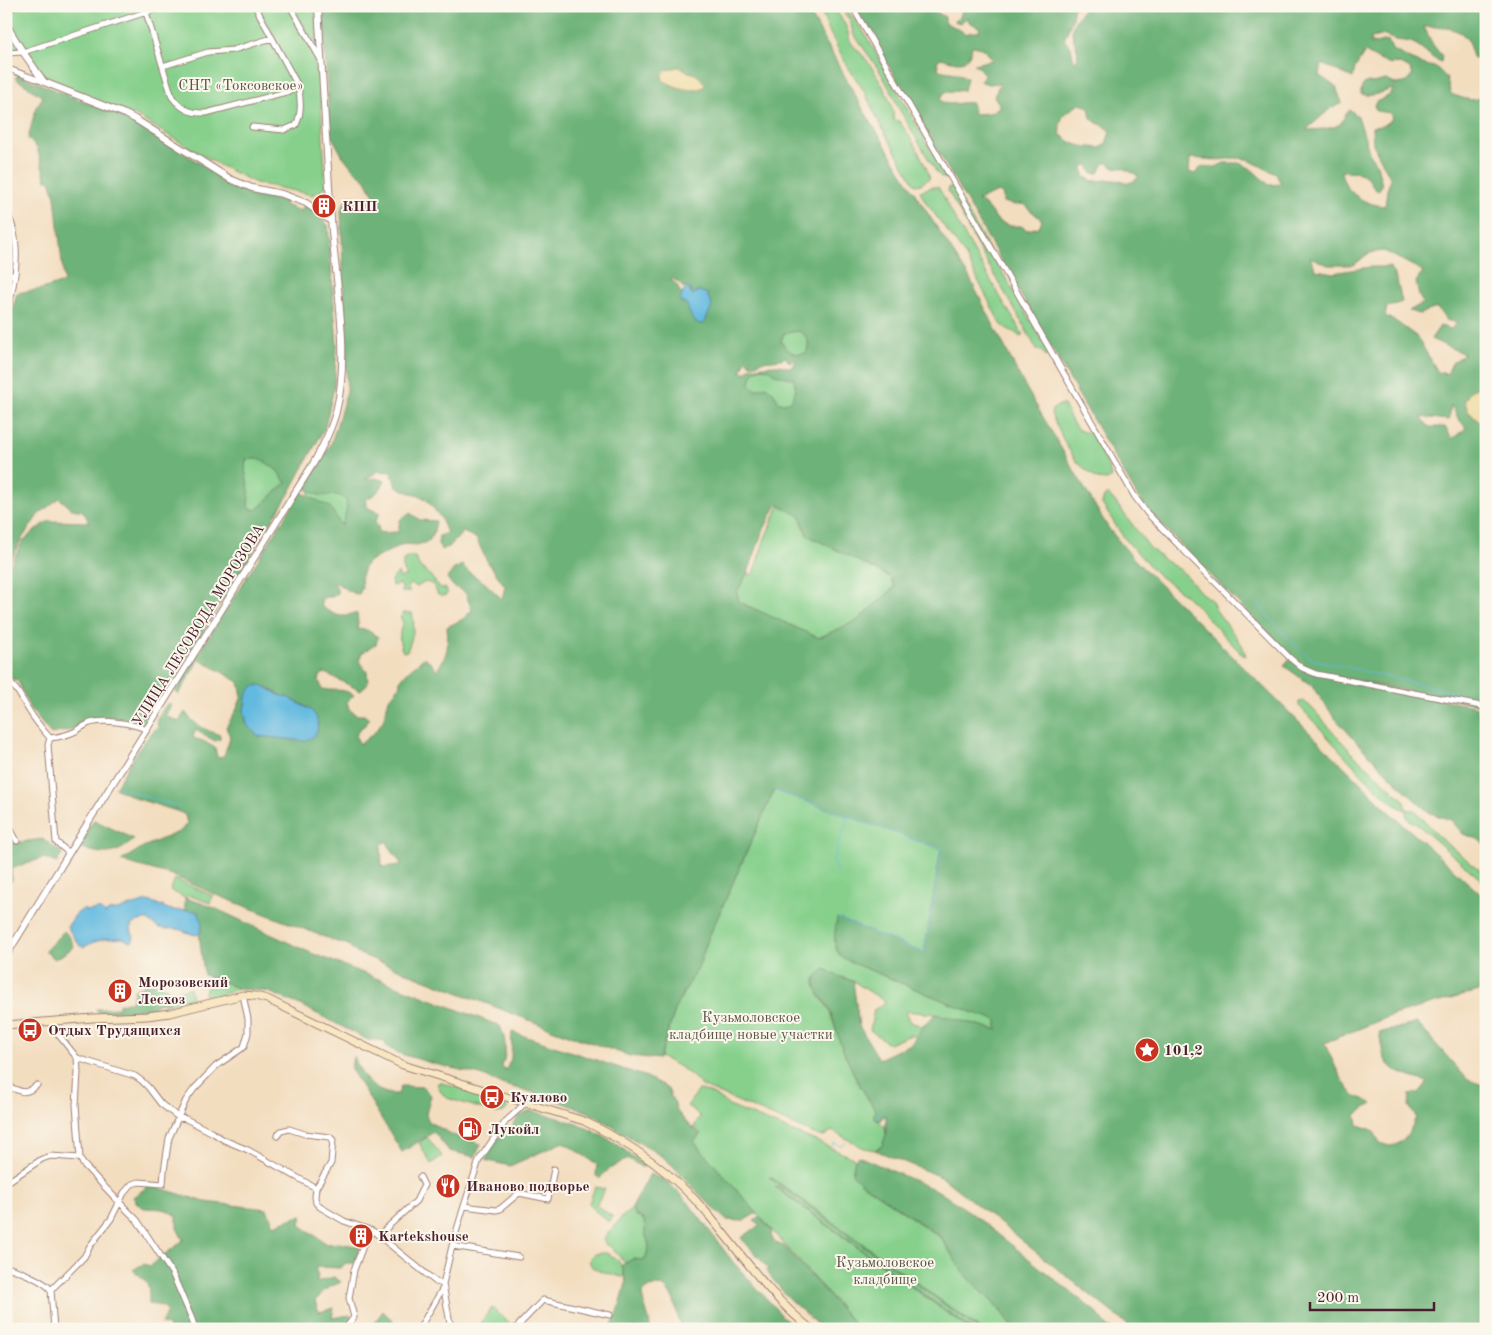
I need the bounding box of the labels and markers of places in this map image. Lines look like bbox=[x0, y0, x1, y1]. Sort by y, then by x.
building icon: КПП bbox=[311, 193, 337, 219]
place label: КПП bbox=[342, 200, 377, 215]
place label: Морозовский Лесхоз bbox=[138, 976, 228, 1008]
building icon: Морозовский Лесхоз bbox=[107, 978, 133, 1004]
bus stop icon: Отдых Трудящихся bbox=[17, 1017, 43, 1043]
place label: Отдых Трудящихся bbox=[48, 1024, 181, 1039]
place icon: 101,2 bbox=[1134, 1037, 1160, 1063]
place label: 101,2 bbox=[1164, 1044, 1203, 1059]
bus stop icon: Куялово bbox=[479, 1084, 505, 1110]
place label: Куялово bbox=[510, 1091, 567, 1106]
fuel station icon: Лукойл bbox=[457, 1116, 483, 1142]
place label: Лукойл bbox=[488, 1123, 540, 1138]
restaurant icon: Иваново подворье bbox=[435, 1173, 461, 1199]
place label: Иваново подворье bbox=[466, 1180, 590, 1195]
building icon: Kartekshouse bbox=[348, 1223, 374, 1249]
place label: Kartekshouse bbox=[378, 1230, 469, 1245]

